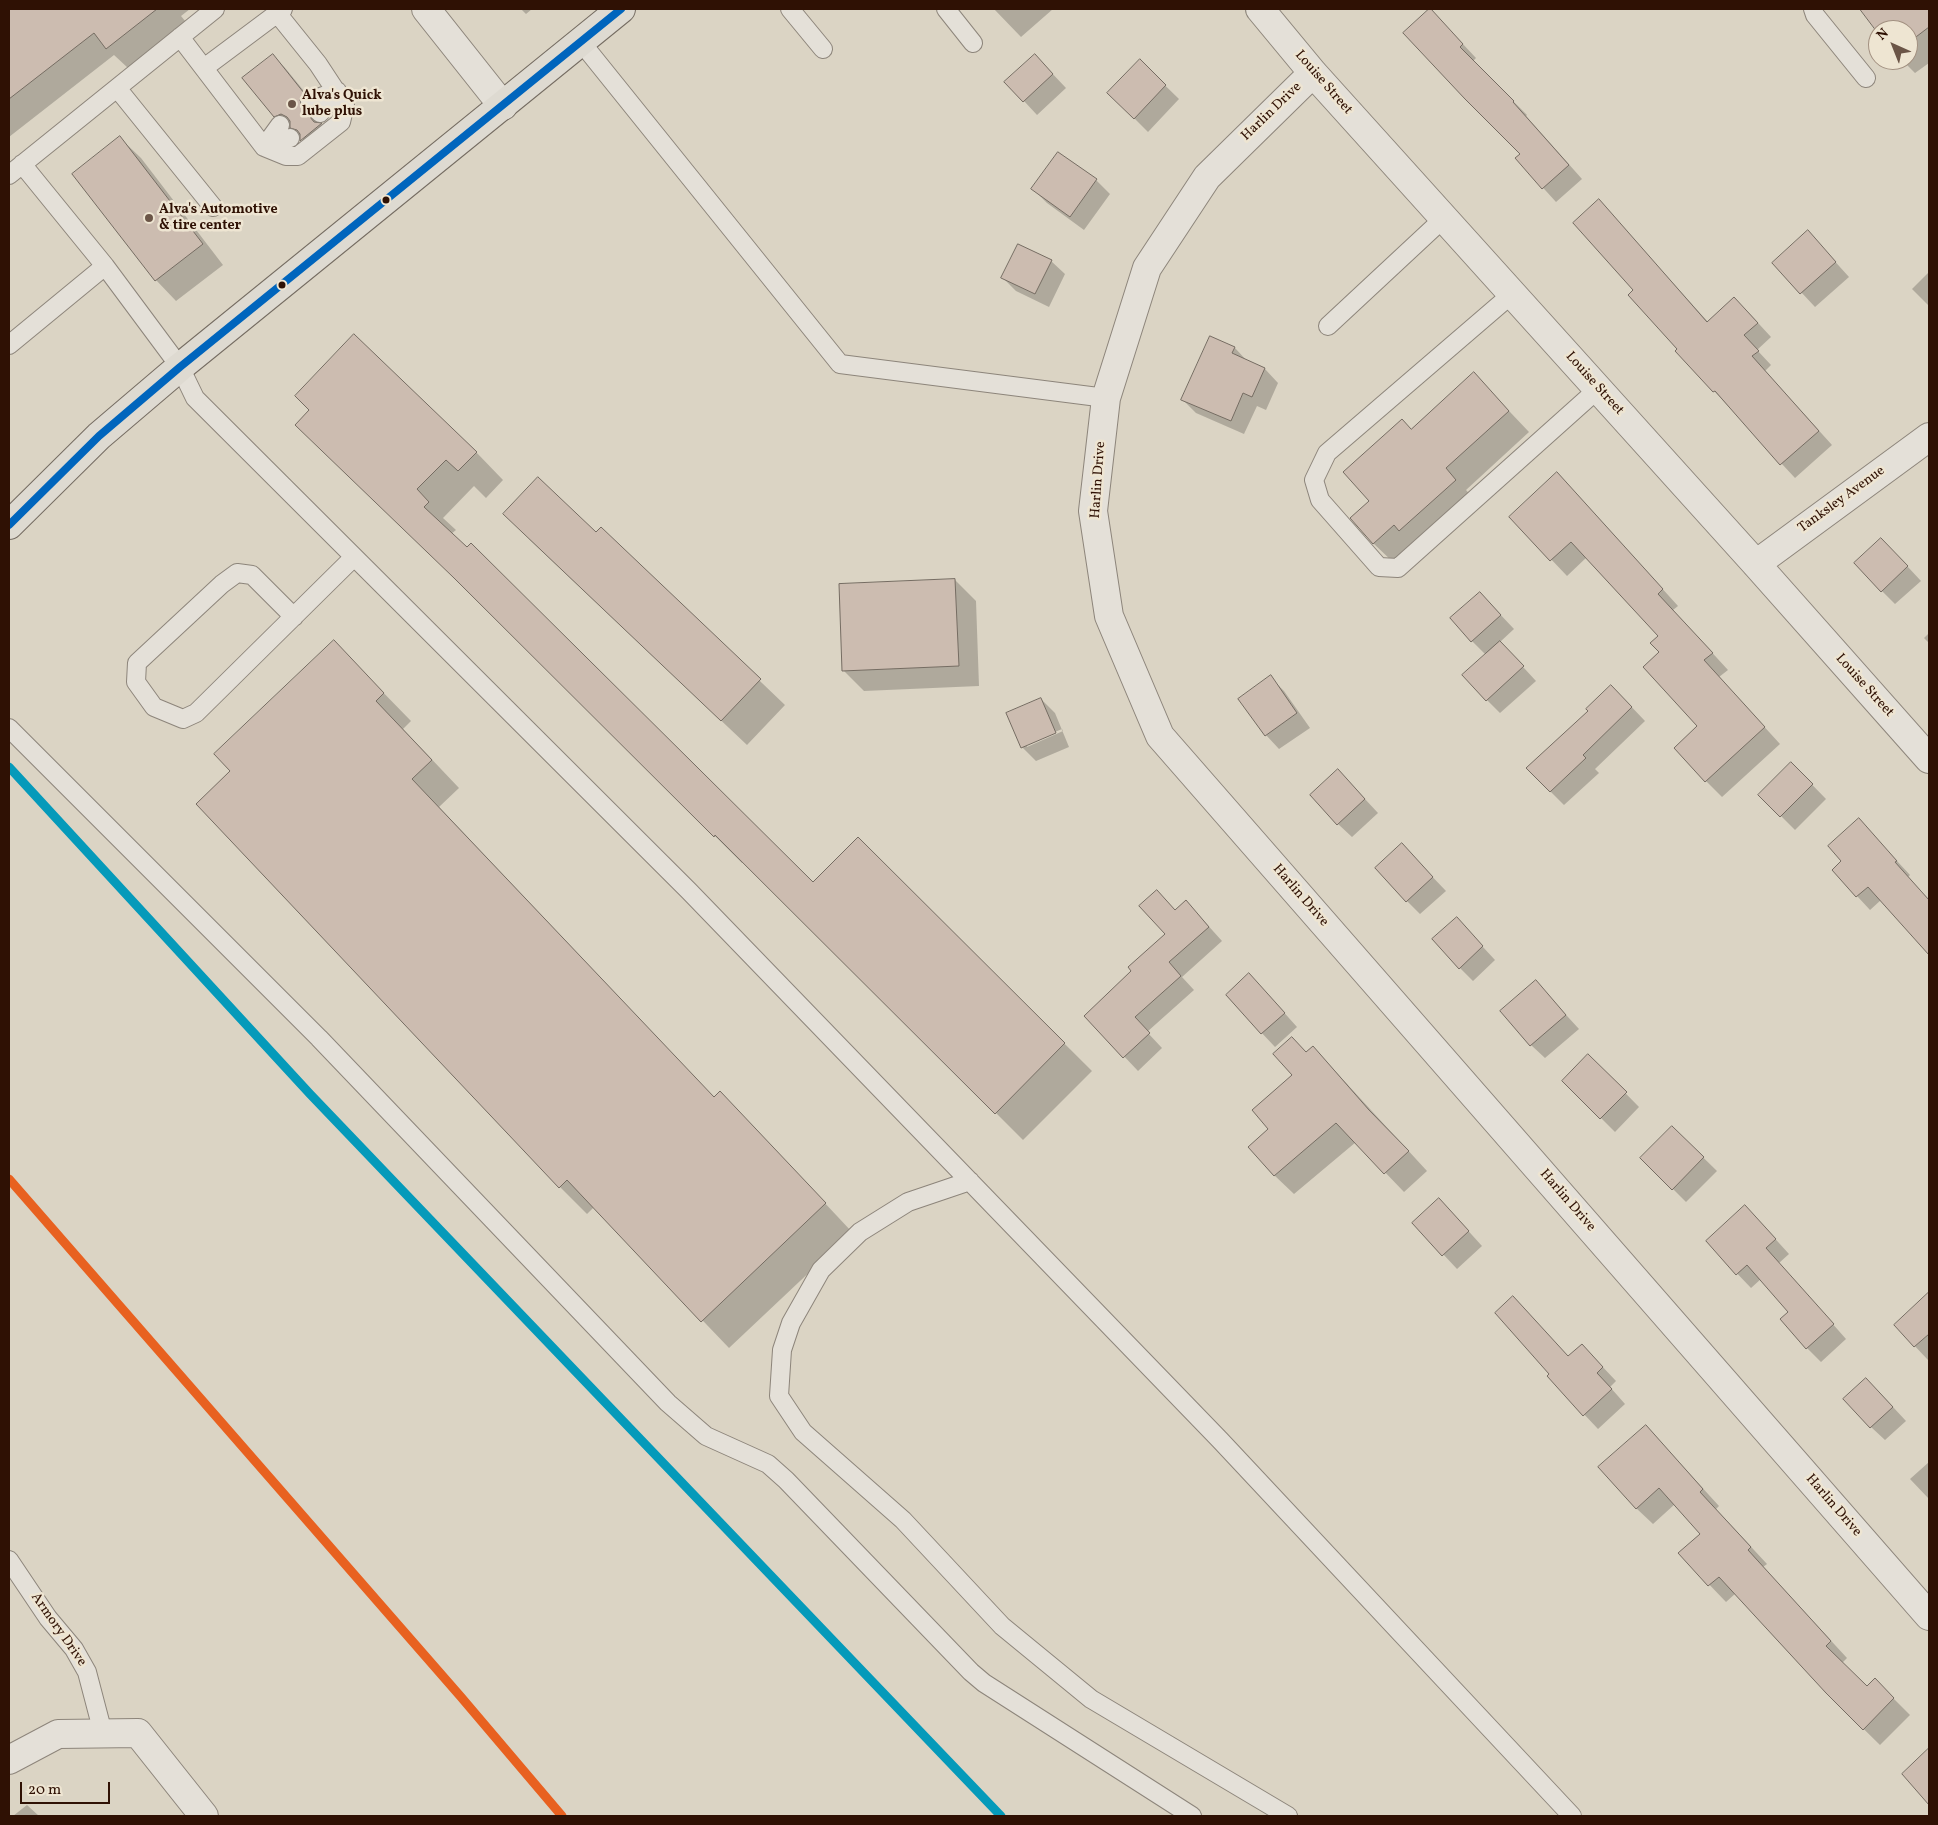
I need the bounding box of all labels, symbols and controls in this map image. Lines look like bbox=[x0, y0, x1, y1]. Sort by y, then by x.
north arrow bbox=[1868, 20, 1918, 70]
text: N bbox=[1873, 24, 1893, 45]
street label: Louise Street bbox=[1291, 47, 1355, 119]
street label: Harlin Drive bbox=[1238, 79, 1306, 145]
place label: Alva's Quick lube plus bbox=[302, 88, 382, 120]
marker: Alva's Quick lube plus bbox=[286, 98, 298, 110]
unlabelled marker bbox=[381, 195, 391, 205]
place label: Alva's Automotive & tire center bbox=[159, 202, 278, 234]
marker: Alva's Automotive & tire center bbox=[143, 212, 155, 224]
unlabelled marker bbox=[277, 280, 287, 290]
street label: Louise Street bbox=[1561, 349, 1627, 419]
street label: Harlin Drive bbox=[1088, 441, 1110, 519]
street label: Tanksley Avenue bbox=[1795, 463, 1889, 537]
street label: Louise Street bbox=[1831, 651, 1897, 721]
street label: Harlin Drive bbox=[1268, 861, 1332, 931]
street label: Harlin Drive bbox=[1535, 1166, 1599, 1236]
street label: Harlin Drive bbox=[1801, 1471, 1865, 1541]
street label: Armory Drive bbox=[26, 1590, 90, 1670]
scale bar bbox=[22, 1772, 112, 1804]
text: 20 m bbox=[28, 1780, 61, 1801]

